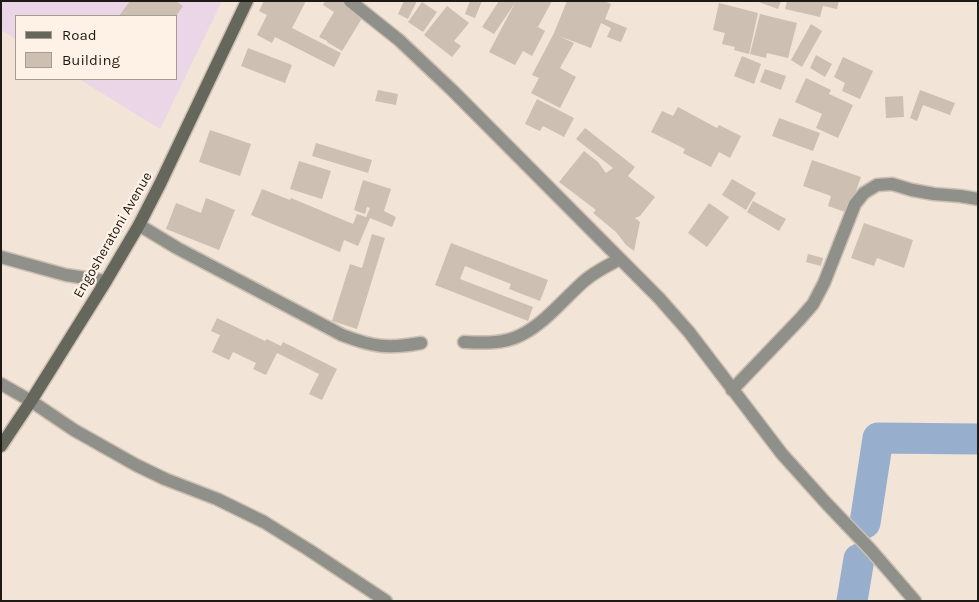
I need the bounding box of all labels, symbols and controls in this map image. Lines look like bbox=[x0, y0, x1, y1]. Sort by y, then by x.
legend bbox=[15, 15, 178, 80]
text: Road bbox=[62, 26, 97, 44]
text: Building bbox=[62, 51, 120, 69]
street label: Engosheratoni Avenue bbox=[70, 169, 156, 301]

